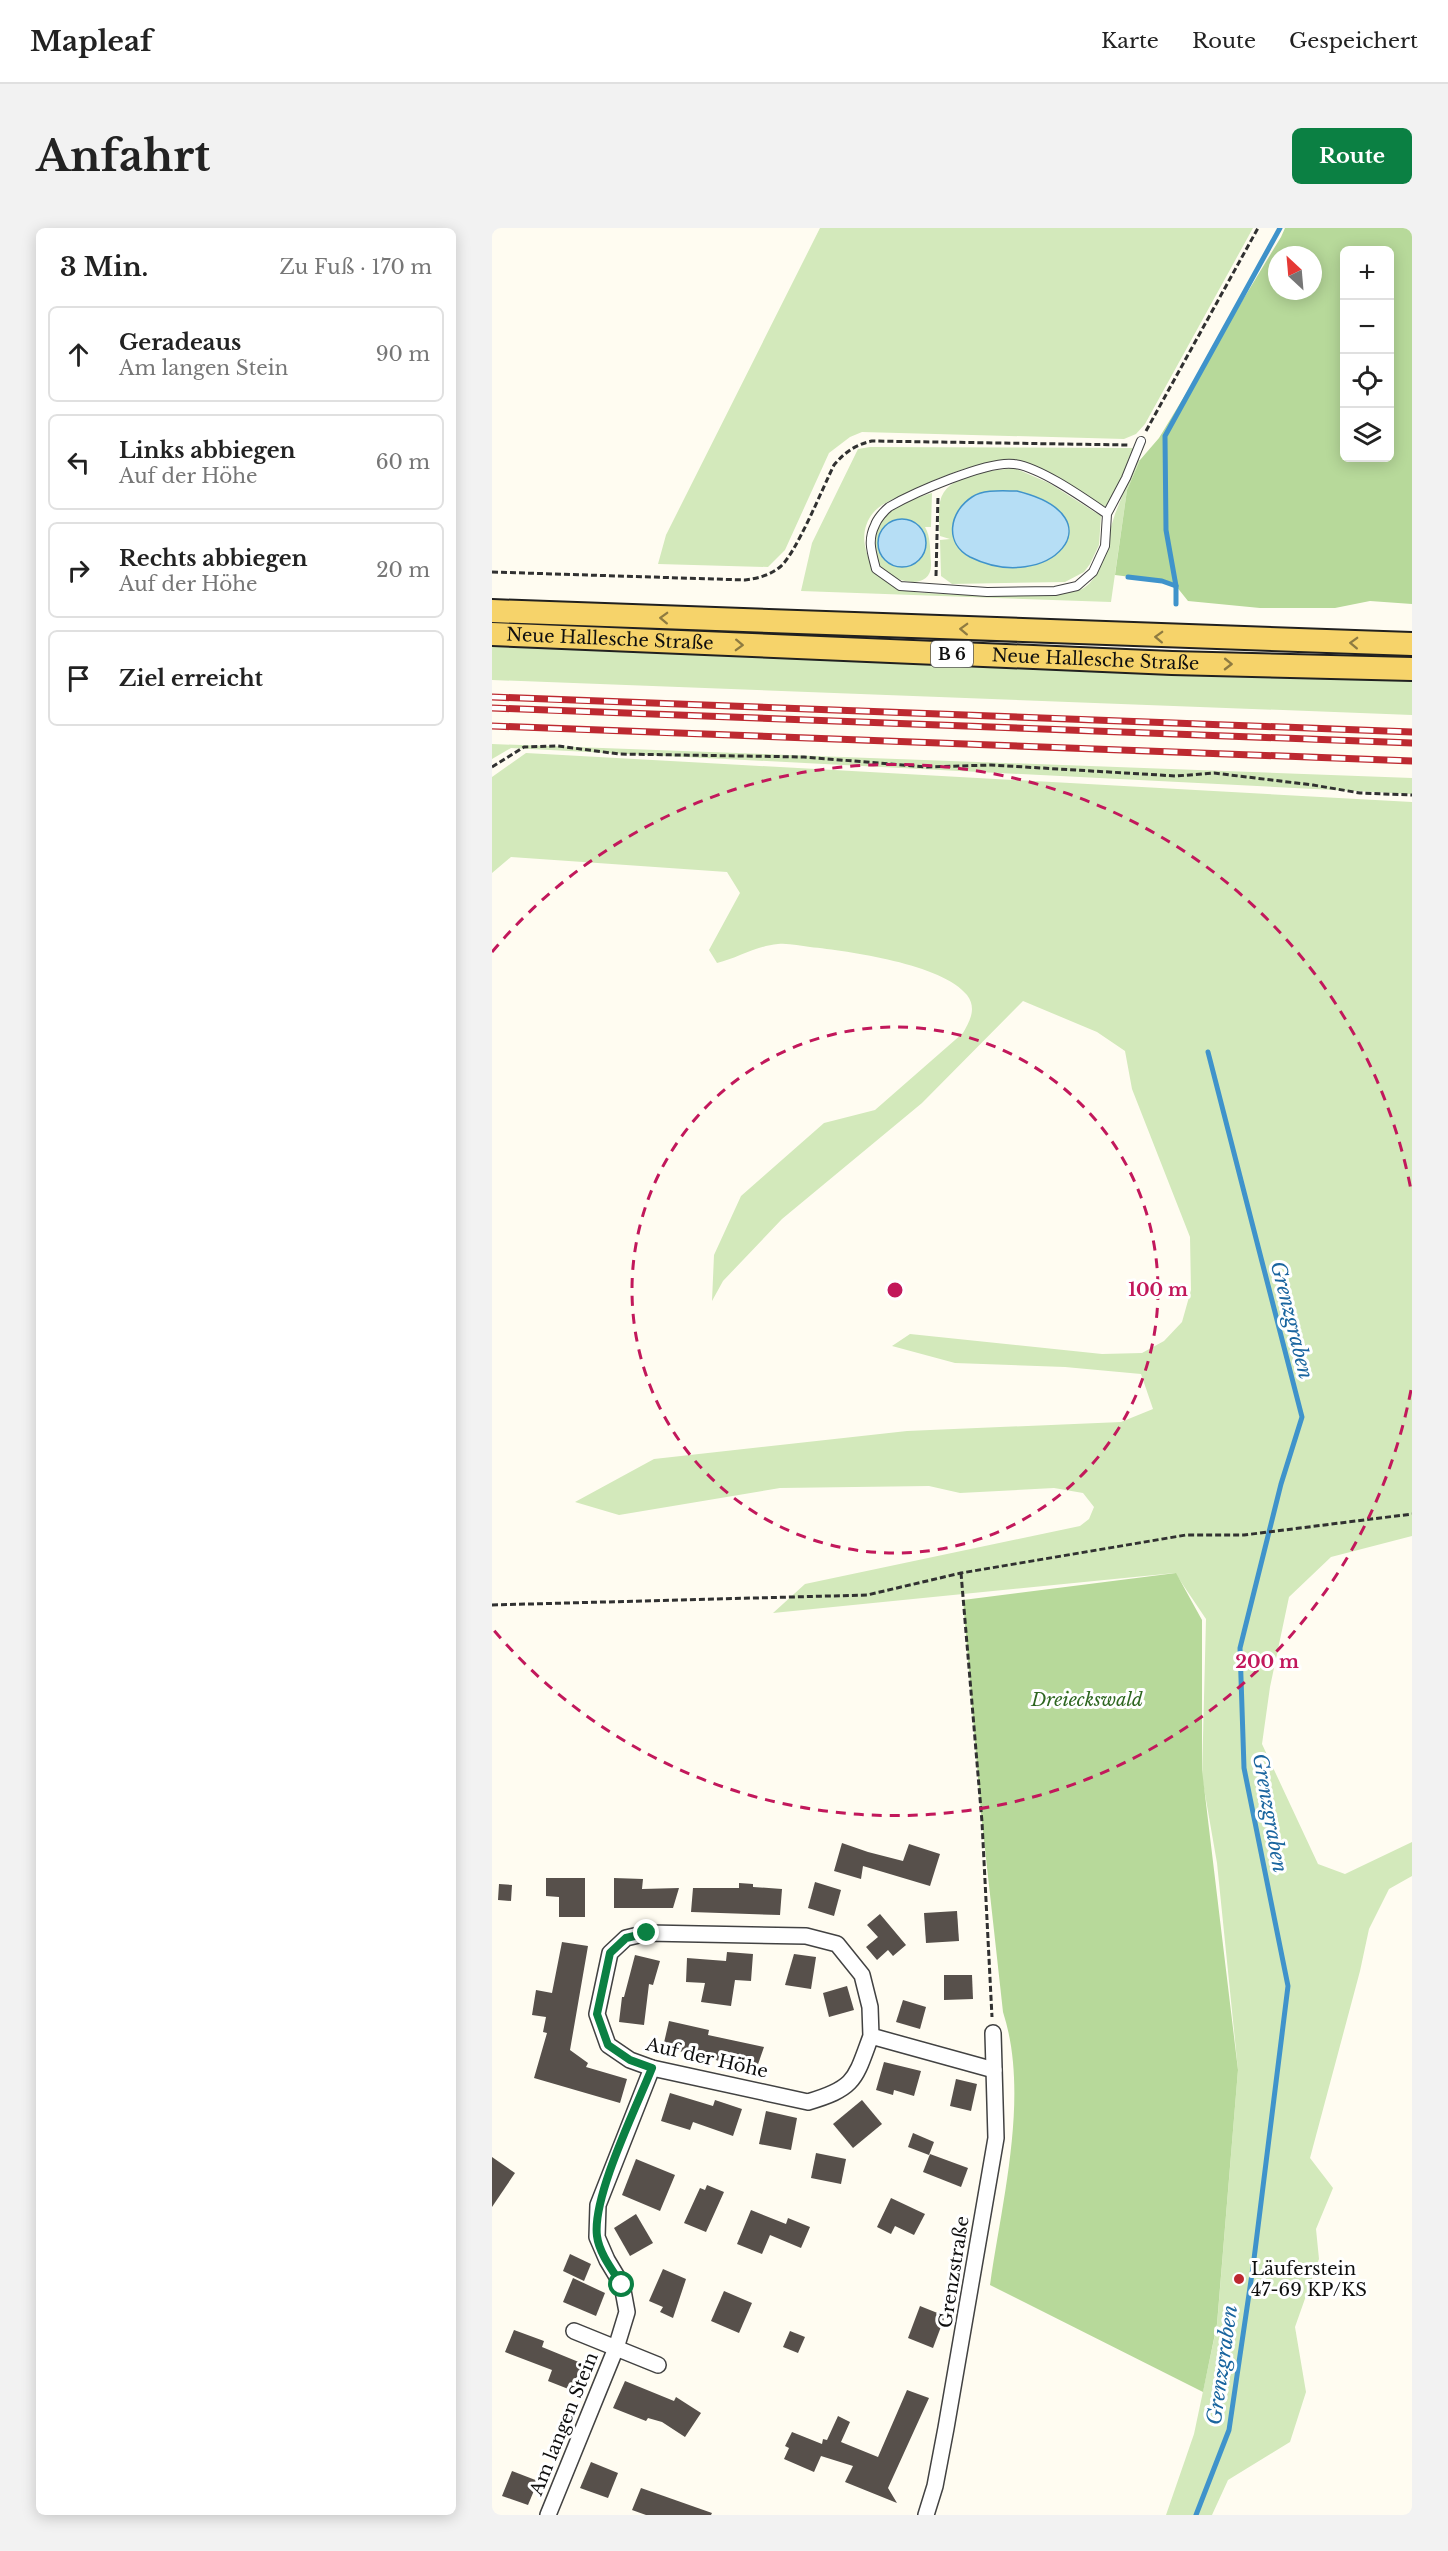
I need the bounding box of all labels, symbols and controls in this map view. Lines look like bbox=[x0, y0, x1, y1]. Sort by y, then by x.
text: Mapleaf bbox=[30, 24, 152, 59]
text: Karte bbox=[1101, 28, 1159, 54]
text: Route bbox=[1192, 28, 1256, 54]
text: Gespeichert bbox=[1289, 28, 1418, 54]
button: Route bbox=[1292, 128, 1412, 184]
text: Anfahrt bbox=[36, 130, 210, 182]
north arrow bbox=[1268, 246, 1322, 300]
map controls bbox=[1340, 246, 1394, 462]
button: + bbox=[1340, 246, 1394, 300]
text: 3 Min. bbox=[60, 251, 148, 283]
text: Zu Fuß · 170 m bbox=[280, 255, 432, 279]
button: − bbox=[1340, 300, 1394, 354]
text: Geradeaus bbox=[119, 329, 241, 356]
icon: ahead bbox=[62, 338, 95, 371]
text: 90 m bbox=[376, 342, 430, 366]
button: locate bbox=[1340, 354, 1394, 408]
text: Am langen Stein bbox=[119, 356, 288, 380]
button: layers bbox=[1340, 408, 1394, 462]
text: Links abbiegen bbox=[119, 437, 296, 464]
icon: left bbox=[62, 446, 95, 479]
text: 60 m bbox=[376, 450, 430, 474]
text: Auf der Höhe bbox=[119, 464, 258, 488]
text: Rechts abbiegen bbox=[119, 545, 308, 572]
icon: right bbox=[62, 554, 95, 587]
text: 20 m bbox=[376, 558, 430, 582]
text: Auf der Höhe bbox=[119, 572, 258, 596]
one-way arrow bbox=[659, 611, 668, 624]
one-way arrow bbox=[959, 623, 968, 636]
street label: Neue Hallesche Straße bbox=[506, 624, 714, 654]
one-way arrow bbox=[1154, 630, 1163, 643]
one-way arrow bbox=[1349, 636, 1358, 649]
one-way arrow bbox=[735, 638, 744, 651]
road number: B 6 bbox=[931, 641, 973, 667]
street label: Neue Hallesche Straße bbox=[991, 644, 1199, 675]
one-way arrow bbox=[1223, 658, 1232, 671]
icon: arrive bbox=[62, 662, 95, 695]
text: Ziel erreicht bbox=[119, 665, 263, 692]
water label: Grenzgraben bbox=[1266, 1259, 1318, 1381]
text: 100 m bbox=[1128, 1279, 1188, 1301]
centre of rings bbox=[885, 1280, 905, 1300]
text: 200 m bbox=[1235, 1651, 1299, 1673]
park label: Dreieckswald bbox=[1030, 1689, 1143, 1711]
water label: Grenzgraben bbox=[1248, 1751, 1292, 1875]
route end bbox=[633, 1919, 659, 1945]
street label: Auf der Höhe bbox=[643, 2033, 770, 2083]
street label: Grenzstraße bbox=[934, 2215, 974, 2329]
place label: Läuferstein 47-69 KP/KS bbox=[1251, 2258, 1367, 2301]
route start bbox=[608, 2271, 634, 2297]
marker: Läuferstein 47-69 KP/KS bbox=[1232, 2272, 1246, 2286]
water label: Grenzgraben bbox=[1202, 2304, 1242, 2426]
street label: Am langen Stein bbox=[525, 2349, 603, 2500]

